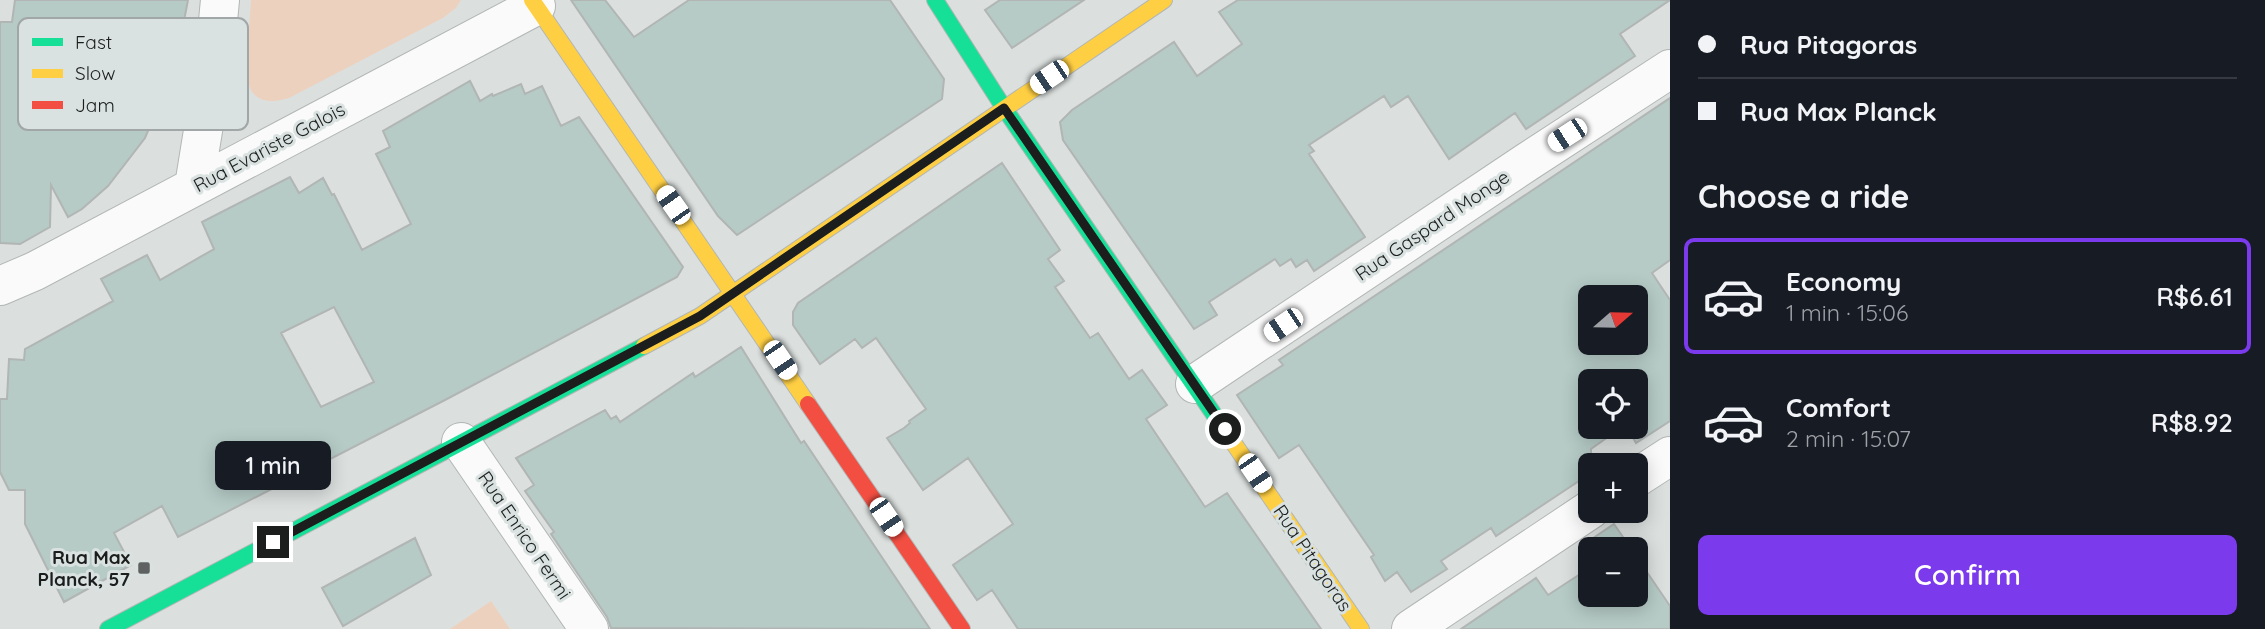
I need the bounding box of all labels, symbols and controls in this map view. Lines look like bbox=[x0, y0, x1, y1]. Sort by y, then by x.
legend bbox=[18, 18, 248, 130]
text: Rua Pitagoras bbox=[1740, 28, 1917, 61]
text: Fast bbox=[75, 30, 112, 54]
car bbox=[1026, 57, 1073, 97]
text: Slow bbox=[75, 61, 116, 85]
text: Jam bbox=[75, 93, 115, 117]
text: Rua Max Planck bbox=[1740, 95, 1937, 128]
street label: Rua Evariste Galois bbox=[189, 97, 349, 197]
car bbox=[1544, 115, 1591, 155]
street label: Rua Gaspard Monge bbox=[1350, 164, 1514, 286]
text: Choose a ride bbox=[1698, 176, 1910, 216]
car bbox=[653, 182, 694, 228]
icon: car bbox=[1702, 265, 1765, 328]
text: Economy bbox=[1786, 265, 1901, 298]
text: R$6.61 bbox=[2156, 280, 2233, 313]
north arrow bbox=[1578, 285, 1648, 355]
map controls bbox=[1578, 285, 1648, 607]
text: 1 min · 15:06 bbox=[1786, 298, 1908, 327]
car bbox=[1260, 305, 1307, 345]
car bbox=[760, 337, 801, 383]
button: locate bbox=[1578, 369, 1648, 439]
icon: car bbox=[1702, 391, 1765, 454]
text: Comfort bbox=[1786, 391, 1891, 424]
text: R$8.92 bbox=[2151, 406, 2233, 439]
route start bbox=[1209, 413, 1241, 445]
text: 2 min · 15:07 bbox=[1786, 424, 1911, 453]
callout: 1 min bbox=[215, 440, 331, 490]
car bbox=[1235, 450, 1276, 496]
text: 1 min bbox=[245, 451, 301, 480]
button: + bbox=[1578, 453, 1648, 523]
street label: Rua Enrico Fermi bbox=[473, 466, 577, 604]
car bbox=[866, 494, 907, 540]
street label: Rua Pitagoras bbox=[1268, 500, 1358, 616]
route end bbox=[257, 526, 289, 558]
button: Confirm bbox=[1698, 535, 2237, 615]
button: − bbox=[1578, 537, 1648, 607]
place label: Rua Max Planck, 57 bbox=[38, 545, 130, 591]
marker: Rua Max Planck, 57 bbox=[136, 560, 152, 576]

